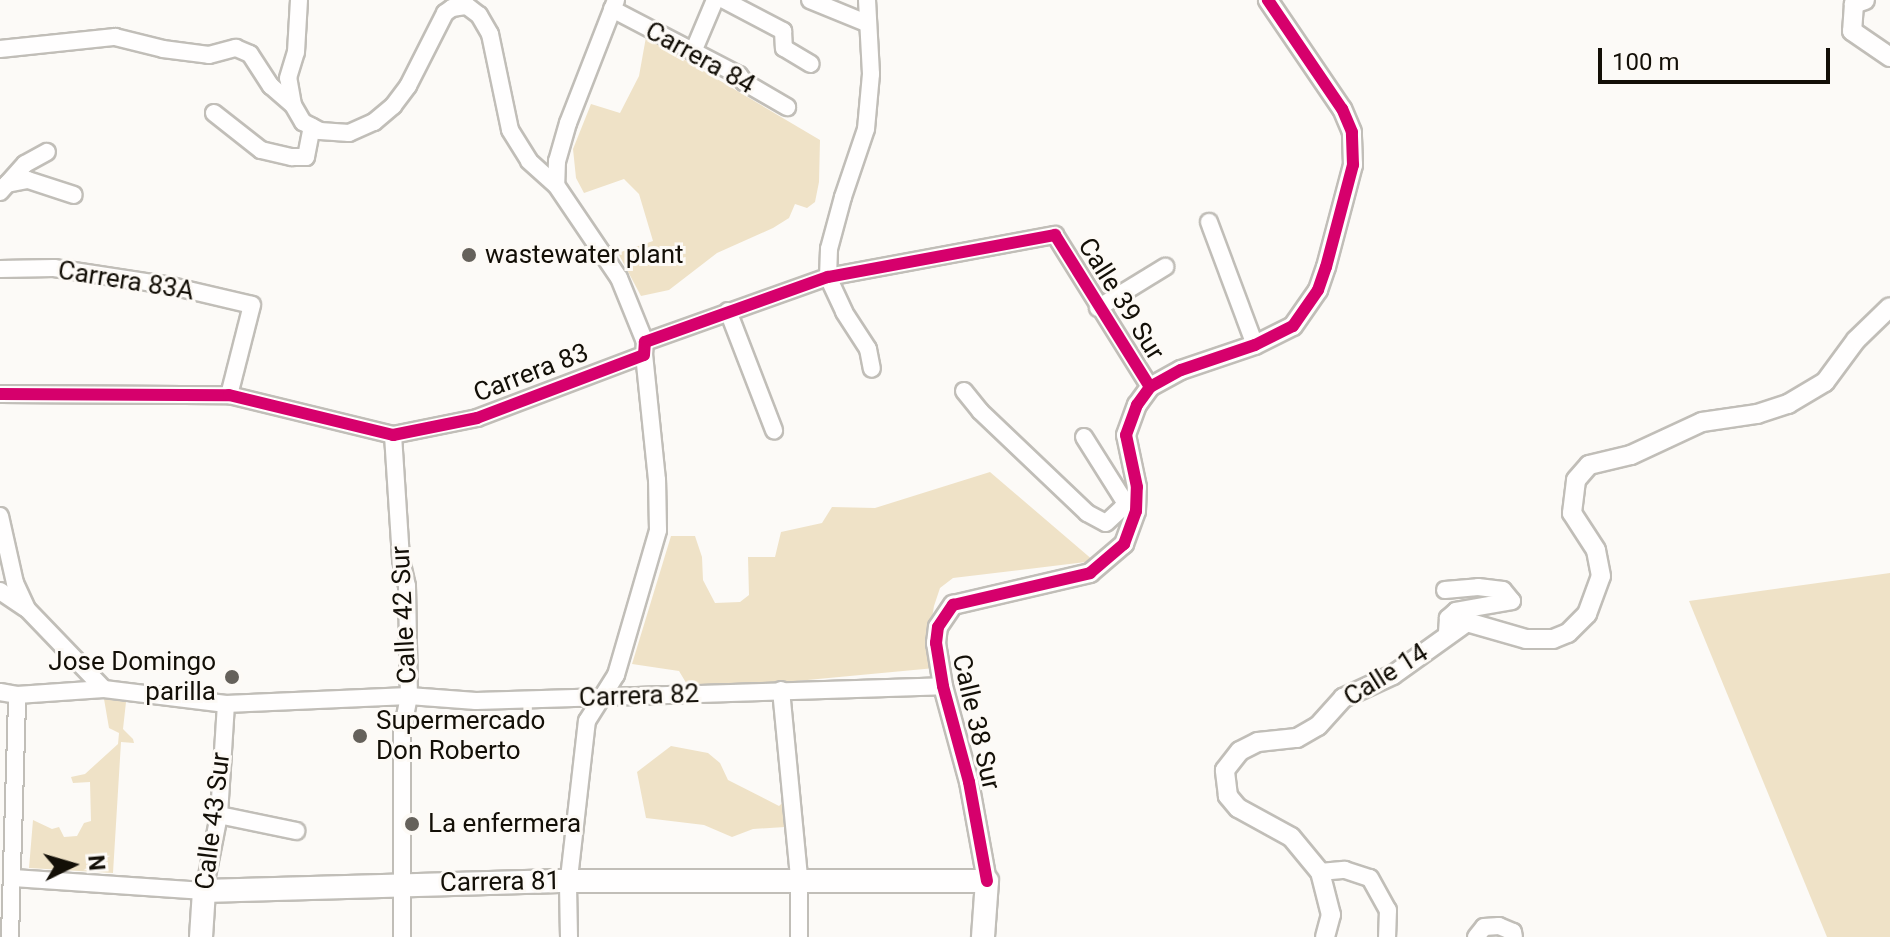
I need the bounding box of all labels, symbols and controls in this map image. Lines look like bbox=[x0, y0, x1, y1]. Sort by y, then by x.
street label: Carrera 84 bbox=[640, 15, 760, 101]
scale bar bbox=[1602, 32, 1834, 82]
text: 100 m bbox=[1612, 48, 1679, 76]
street label: Calle 39 Sur bbox=[1071, 232, 1171, 366]
place label: wastewater plant bbox=[485, 239, 684, 271]
marker: wastewater plant bbox=[460, 246, 478, 264]
street label: Carrera 83A bbox=[56, 255, 196, 307]
street label: Carrera 83 bbox=[469, 337, 593, 409]
street label: Calle 42 Sur bbox=[385, 545, 423, 685]
street label: Calle 14 bbox=[1338, 637, 1434, 713]
place label: Jose Domingo parilla bbox=[48, 646, 216, 708]
street label: Calle 38 Sur bbox=[945, 651, 1007, 793]
marker: Jose Domingo parilla bbox=[223, 668, 241, 686]
street label: Carrera 82 bbox=[578, 678, 700, 714]
place label: Supermercado Don Roberto bbox=[376, 705, 545, 766]
marker: Supermercado Don Roberto bbox=[351, 727, 369, 745]
street label: Calle 43 Sur bbox=[189, 751, 237, 891]
place label: La enfermera bbox=[428, 808, 581, 840]
marker: La enfermera bbox=[403, 815, 421, 833]
north arrow bbox=[32, 825, 112, 905]
text: N bbox=[83, 854, 110, 872]
street label: Carrera 81 bbox=[440, 865, 560, 899]

